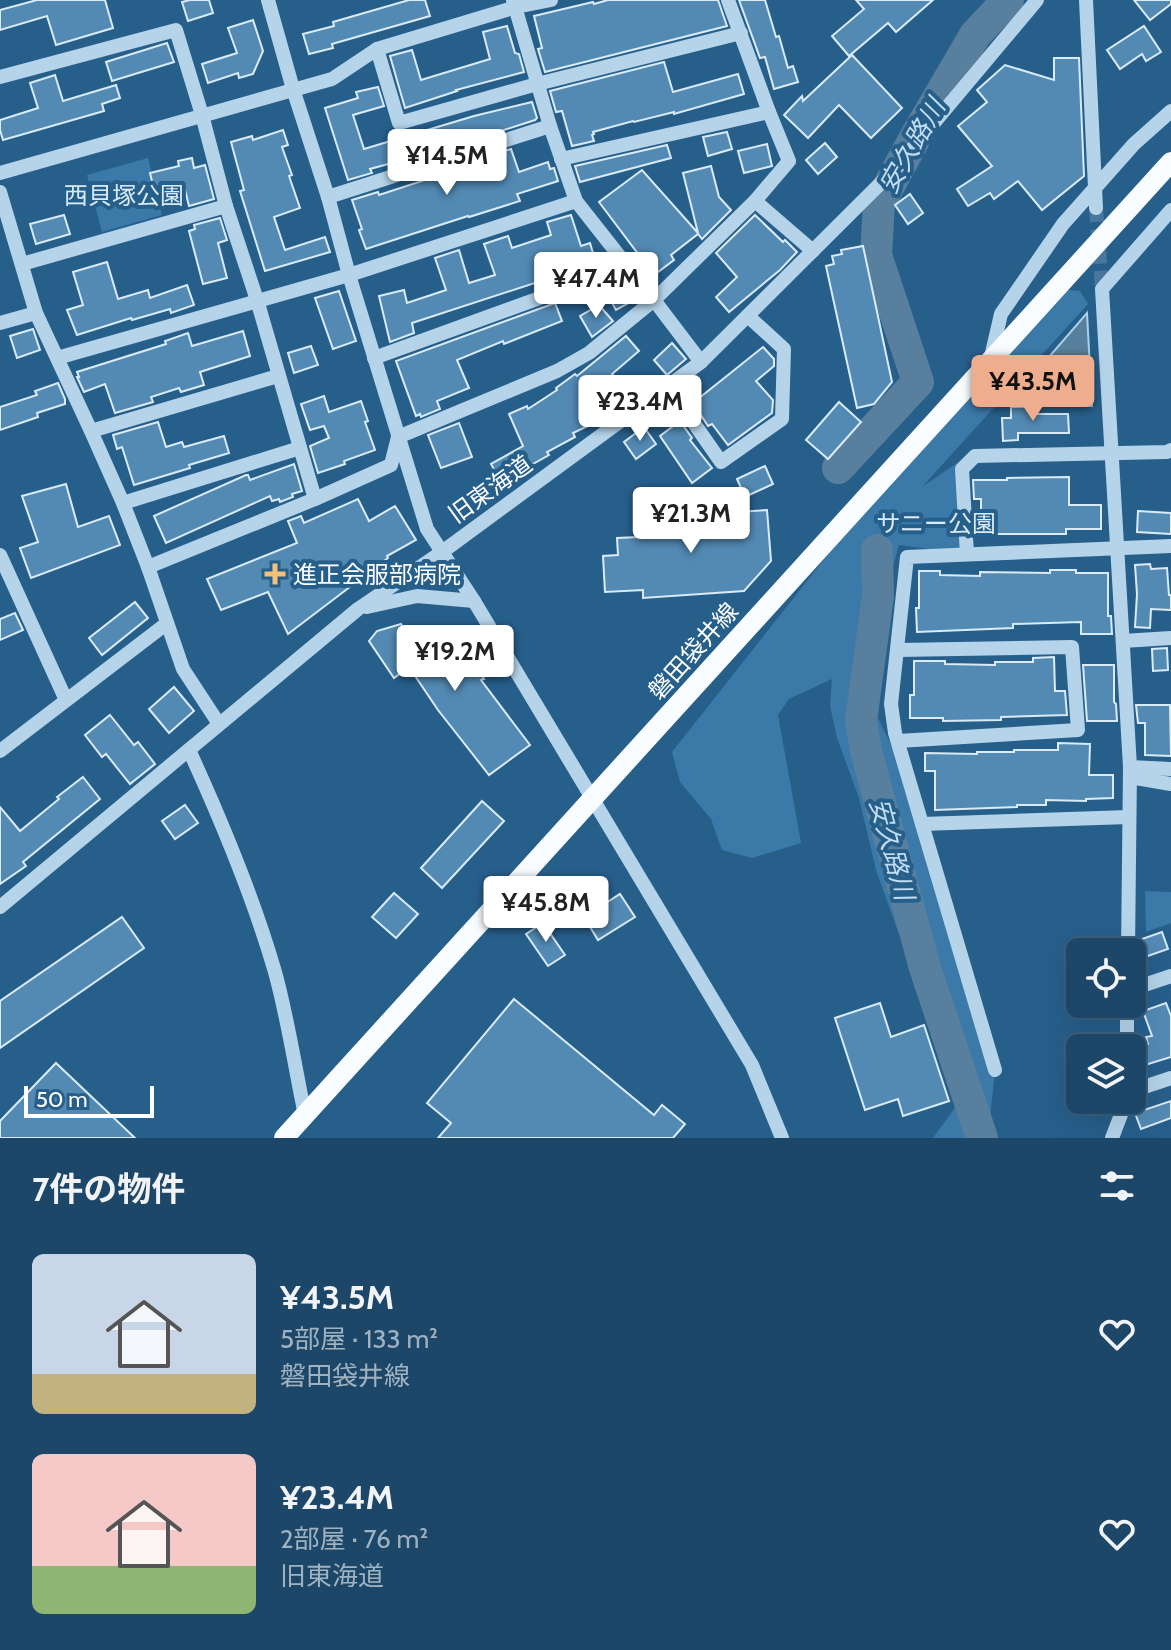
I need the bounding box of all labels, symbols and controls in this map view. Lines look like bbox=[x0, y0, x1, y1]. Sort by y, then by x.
water label: 安久路川 bbox=[872, 90, 953, 199]
pin: ¥14.5M bbox=[382, 129, 512, 197]
text: ¥14.5M bbox=[406, 139, 488, 171]
park label: 西貝塚公園 bbox=[64, 181, 184, 210]
pin: ¥47.4M bbox=[531, 252, 661, 320]
text: ¥47.4M bbox=[552, 262, 640, 294]
pin: ¥43.5M bbox=[968, 355, 1098, 423]
text: ¥43.5M bbox=[989, 365, 1077, 397]
pin: ¥23.4M bbox=[575, 375, 705, 443]
text: ¥23.4M bbox=[596, 385, 684, 417]
street label: 旧東海道 bbox=[443, 449, 537, 529]
pin: ¥21.3M bbox=[626, 487, 756, 555]
text: ¥21.3M bbox=[651, 497, 731, 529]
park label: サニー公園 bbox=[876, 509, 996, 538]
place label: 進正会服部病院 bbox=[293, 560, 461, 589]
marker: 進正会服部病院 bbox=[264, 563, 286, 585]
street label: 磐田袋井線 bbox=[642, 597, 744, 705]
pin: ¥19.2M bbox=[390, 625, 520, 693]
text: ¥19.2M bbox=[415, 635, 495, 667]
water label: 安久路川 bbox=[863, 795, 922, 906]
pin: ¥45.8M bbox=[481, 876, 611, 944]
text: ¥45.8M bbox=[502, 886, 590, 918]
map controls bbox=[1066, 938, 1146, 1114]
button: locate bbox=[1066, 938, 1146, 1018]
button: layers bbox=[1066, 1034, 1146, 1114]
scale bar bbox=[24, 1082, 154, 1118]
text: 50 m bbox=[36, 1086, 88, 1113]
icon: filters bbox=[1095, 1164, 1139, 1208]
text: 7件の物件 bbox=[32, 1168, 185, 1210]
text: ¥43.5M bbox=[280, 1276, 394, 1318]
icon: home bbox=[96, 1286, 192, 1382]
icon: heart bbox=[1095, 1312, 1139, 1356]
text: 5部屋 · 133 m² bbox=[280, 1323, 438, 1355]
text: 磐田袋井線 bbox=[280, 1360, 410, 1392]
text: ¥23.4M bbox=[280, 1476, 394, 1518]
icon: home bbox=[96, 1486, 192, 1582]
icon: heart bbox=[1095, 1512, 1139, 1556]
text: 2部屋 · 76 m² bbox=[280, 1523, 428, 1555]
text: 旧東海道 bbox=[280, 1560, 384, 1592]

